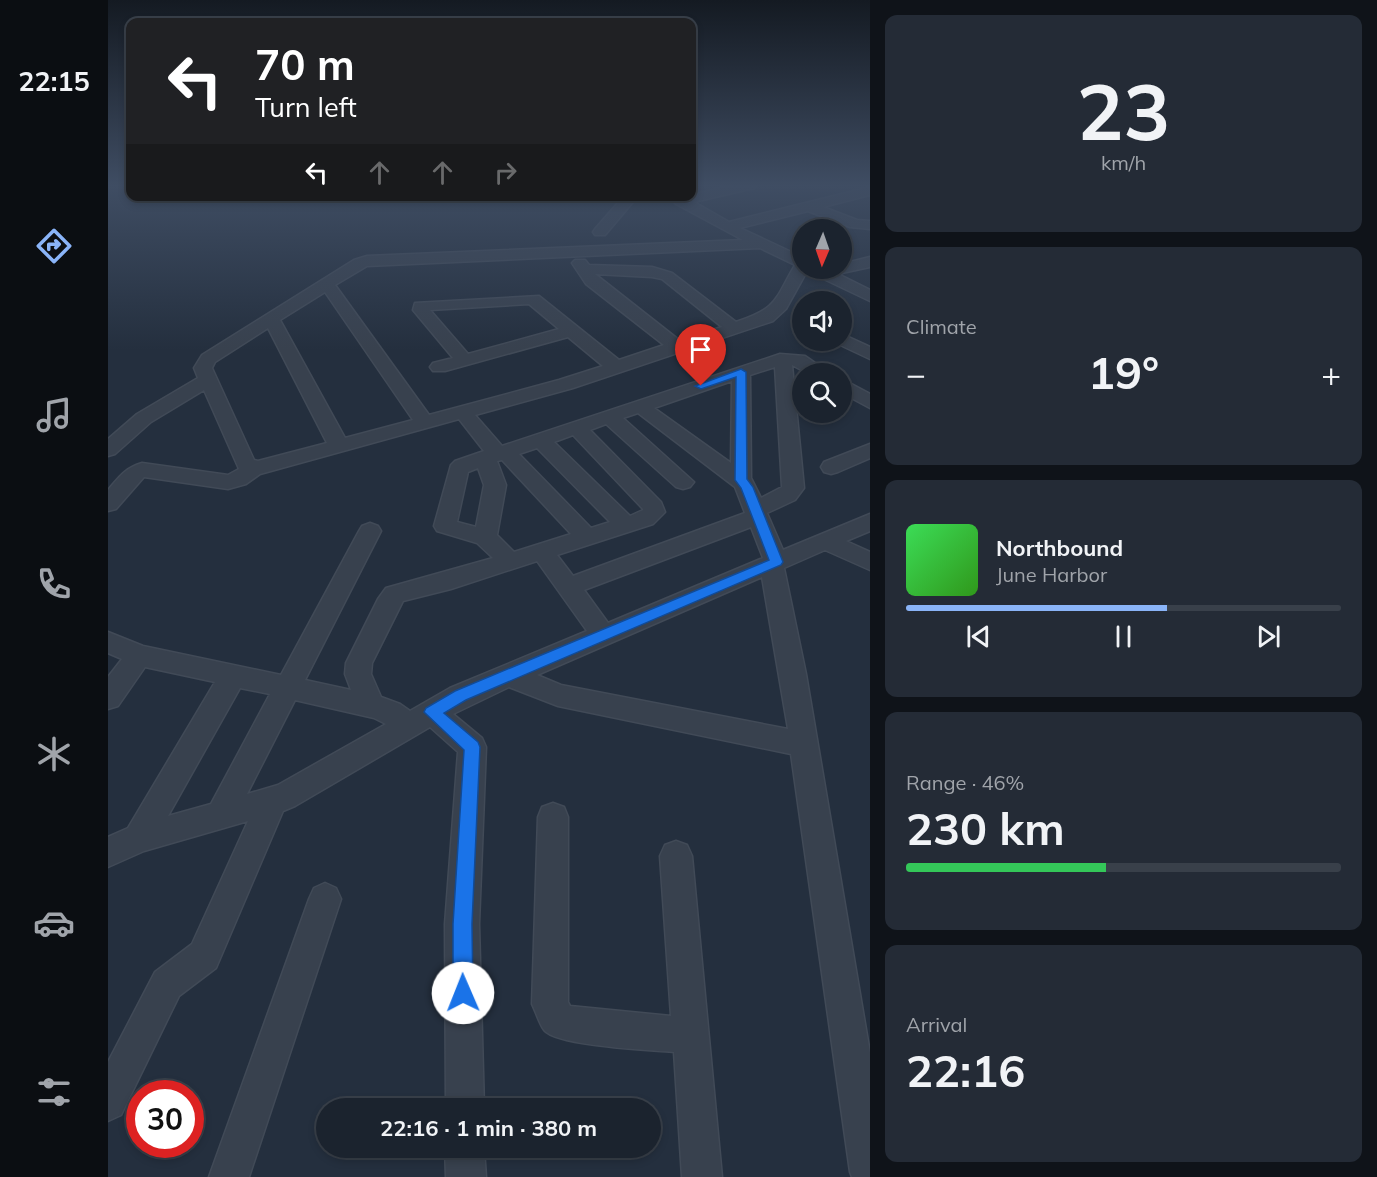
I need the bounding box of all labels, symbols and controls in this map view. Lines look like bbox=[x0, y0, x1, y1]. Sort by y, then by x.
text: 70 m bbox=[255, 38, 355, 91]
icon: left bbox=[156, 42, 234, 120]
text: 23 bbox=[1077, 62, 1170, 160]
text: 22:15 bbox=[18, 64, 90, 98]
text: Turn left bbox=[255, 90, 357, 124]
text: km/h bbox=[1101, 150, 1146, 175]
icon: left bbox=[300, 156, 333, 189]
icon: ahead bbox=[363, 156, 396, 189]
icon: ahead bbox=[426, 156, 459, 189]
icon: right bbox=[489, 156, 522, 189]
north arrow bbox=[792, 219, 852, 279]
map controls bbox=[792, 219, 852, 423]
icon: directions bbox=[33, 225, 75, 267]
button: sound bbox=[792, 291, 852, 351]
text: Climate bbox=[906, 314, 977, 339]
pin bbox=[675, 324, 726, 386]
icon: arrive bbox=[684, 333, 717, 366]
text: 19° bbox=[1088, 344, 1159, 400]
text: − bbox=[906, 353, 926, 394]
text: + bbox=[1321, 353, 1341, 394]
button: search bbox=[792, 363, 852, 423]
icon: music bbox=[33, 394, 75, 436]
text: Northbound bbox=[996, 534, 1123, 562]
text: June Harbor bbox=[996, 562, 1107, 587]
icon: phone bbox=[33, 563, 75, 605]
icon: previous bbox=[962, 620, 995, 653]
icon: pause bbox=[1107, 620, 1140, 653]
icon: next bbox=[1252, 620, 1285, 653]
icon: climate bbox=[33, 733, 75, 775]
text: Range · 46% bbox=[906, 770, 1024, 795]
text: 230 km bbox=[906, 800, 1065, 856]
icon: car bbox=[33, 902, 75, 944]
position arrow bbox=[431, 961, 495, 1025]
text: Arrival bbox=[906, 1012, 967, 1037]
text: 22:16 bbox=[906, 1042, 1025, 1098]
icon: filters bbox=[33, 1071, 75, 1113]
speed limit sign: 30 bbox=[126, 1080, 204, 1158]
text: 22:16 · 1 min · 380 m bbox=[380, 1114, 597, 1142]

